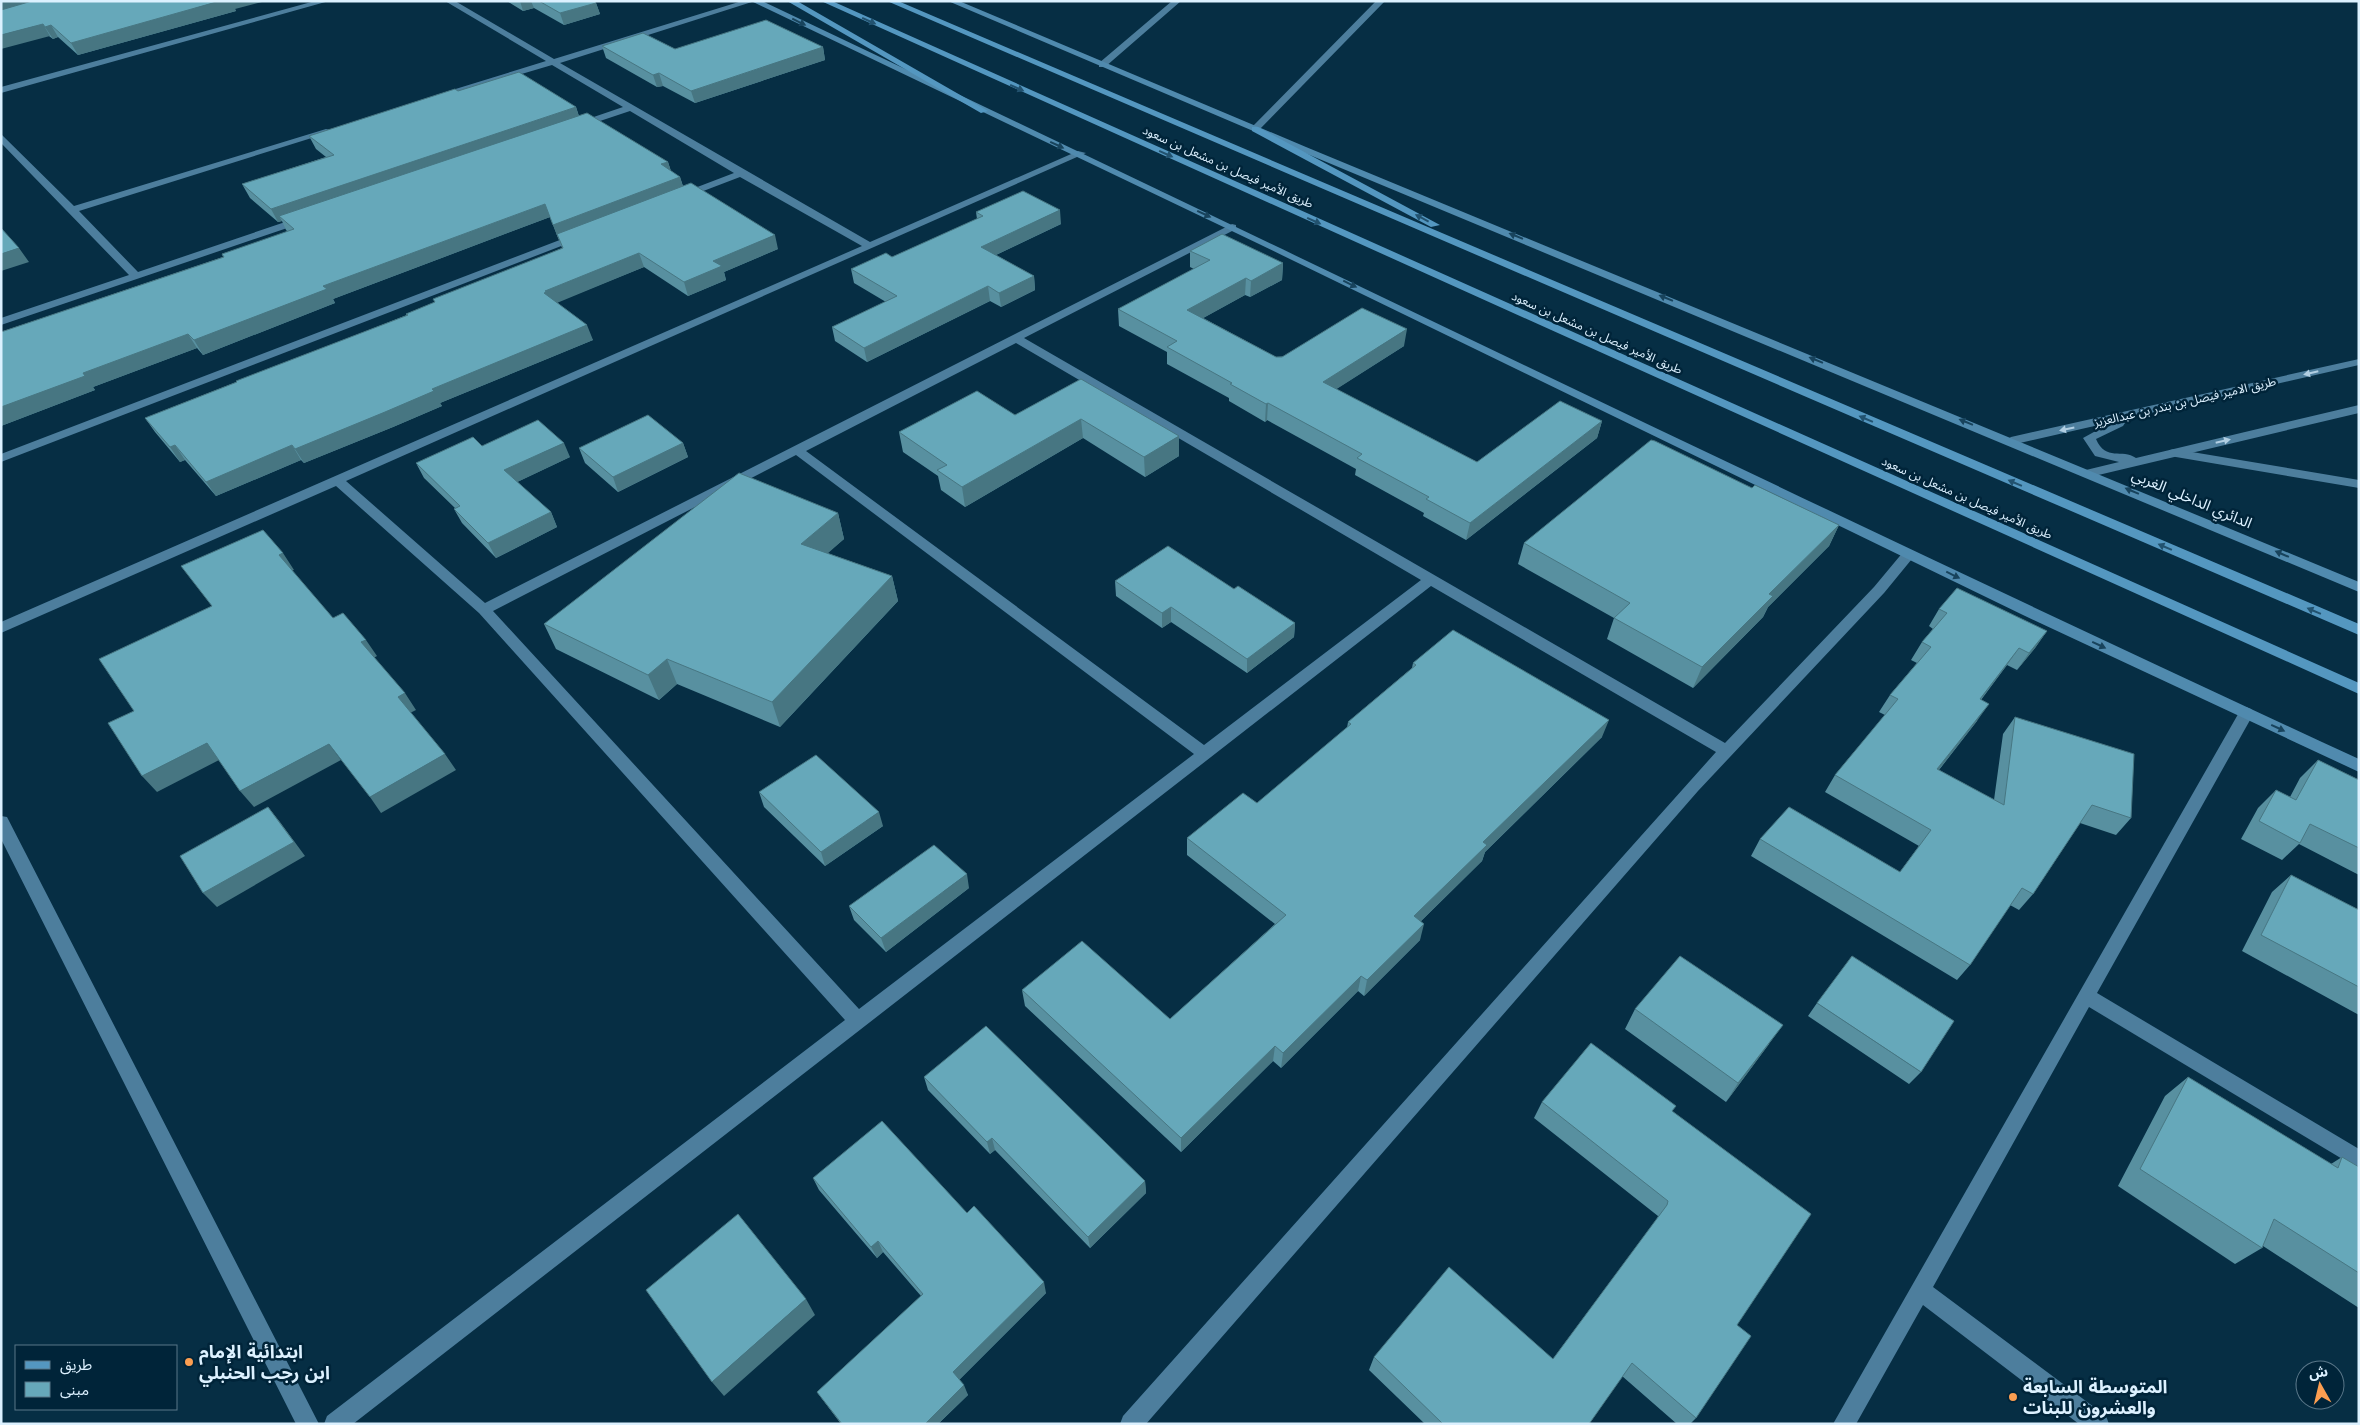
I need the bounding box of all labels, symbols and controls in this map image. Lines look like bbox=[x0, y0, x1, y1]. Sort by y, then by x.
one-way arrow bbox=[792, 18, 807, 27]
one-way arrow bbox=[862, 18, 876, 26]
one-way arrow bbox=[1010, 84, 1024, 92]
street label: طريق الأمير فيصل بن مشعل بن سعود bbox=[1140, 121, 1316, 213]
one-way arrow bbox=[1050, 141, 1064, 149]
one-way arrow bbox=[1159, 151, 1173, 159]
one-way arrow bbox=[1197, 210, 1211, 218]
one-way arrow bbox=[1415, 214, 1429, 222]
one-way arrow bbox=[1307, 217, 1321, 225]
one-way arrow bbox=[1508, 232, 1523, 240]
one-way arrow bbox=[1343, 280, 1358, 288]
street label: طريق الأمير فيصل بن مشعل بن سعود bbox=[1509, 287, 1685, 379]
one-way arrow bbox=[1659, 294, 1673, 302]
one-way arrow bbox=[1809, 356, 1823, 364]
one-way arrow bbox=[2304, 369, 2319, 377]
street label: طريق الامير فيصل بن بندر بن عبدالعزيز bbox=[2091, 372, 2278, 432]
one-way arrow bbox=[1859, 415, 1873, 423]
one-way arrow bbox=[1958, 418, 1973, 426]
one-way arrow bbox=[2059, 425, 2075, 433]
one-way arrow bbox=[2215, 437, 2230, 445]
street label: طريق الأمير فيصل بن مشعل بن سعود bbox=[1879, 452, 2055, 544]
street label: الدائري الداخلي الغربي bbox=[2128, 464, 2256, 535]
one-way arrow bbox=[2008, 479, 2022, 487]
one-way arrow bbox=[2124, 487, 2139, 495]
one-way arrow bbox=[2158, 543, 2172, 551]
one-way arrow bbox=[2275, 550, 2289, 558]
one-way arrow bbox=[1946, 572, 1960, 580]
one-way arrow bbox=[2307, 607, 2321, 615]
one-way arrow bbox=[2092, 641, 2106, 649]
one-way arrow bbox=[2271, 724, 2286, 733]
place label: ابتدائية الإمام ابن رجب الحنبلي bbox=[199, 1339, 330, 1387]
legend bbox=[15, 1345, 178, 1410]
text: طريق bbox=[60, 1354, 92, 1376]
marker: ابتدائية الإمام ابن رجب الحنبلي bbox=[183, 1356, 195, 1368]
north arrow bbox=[2295, 1360, 2345, 1410]
text: ش bbox=[2307, 1361, 2329, 1383]
place label: المتوسطة السابعة والعشرون للبنات bbox=[2023, 1374, 2168, 1421]
text: مبنى bbox=[60, 1379, 89, 1401]
marker: المتوسطة السابعة والعشرون للبنات bbox=[2007, 1391, 2019, 1403]

